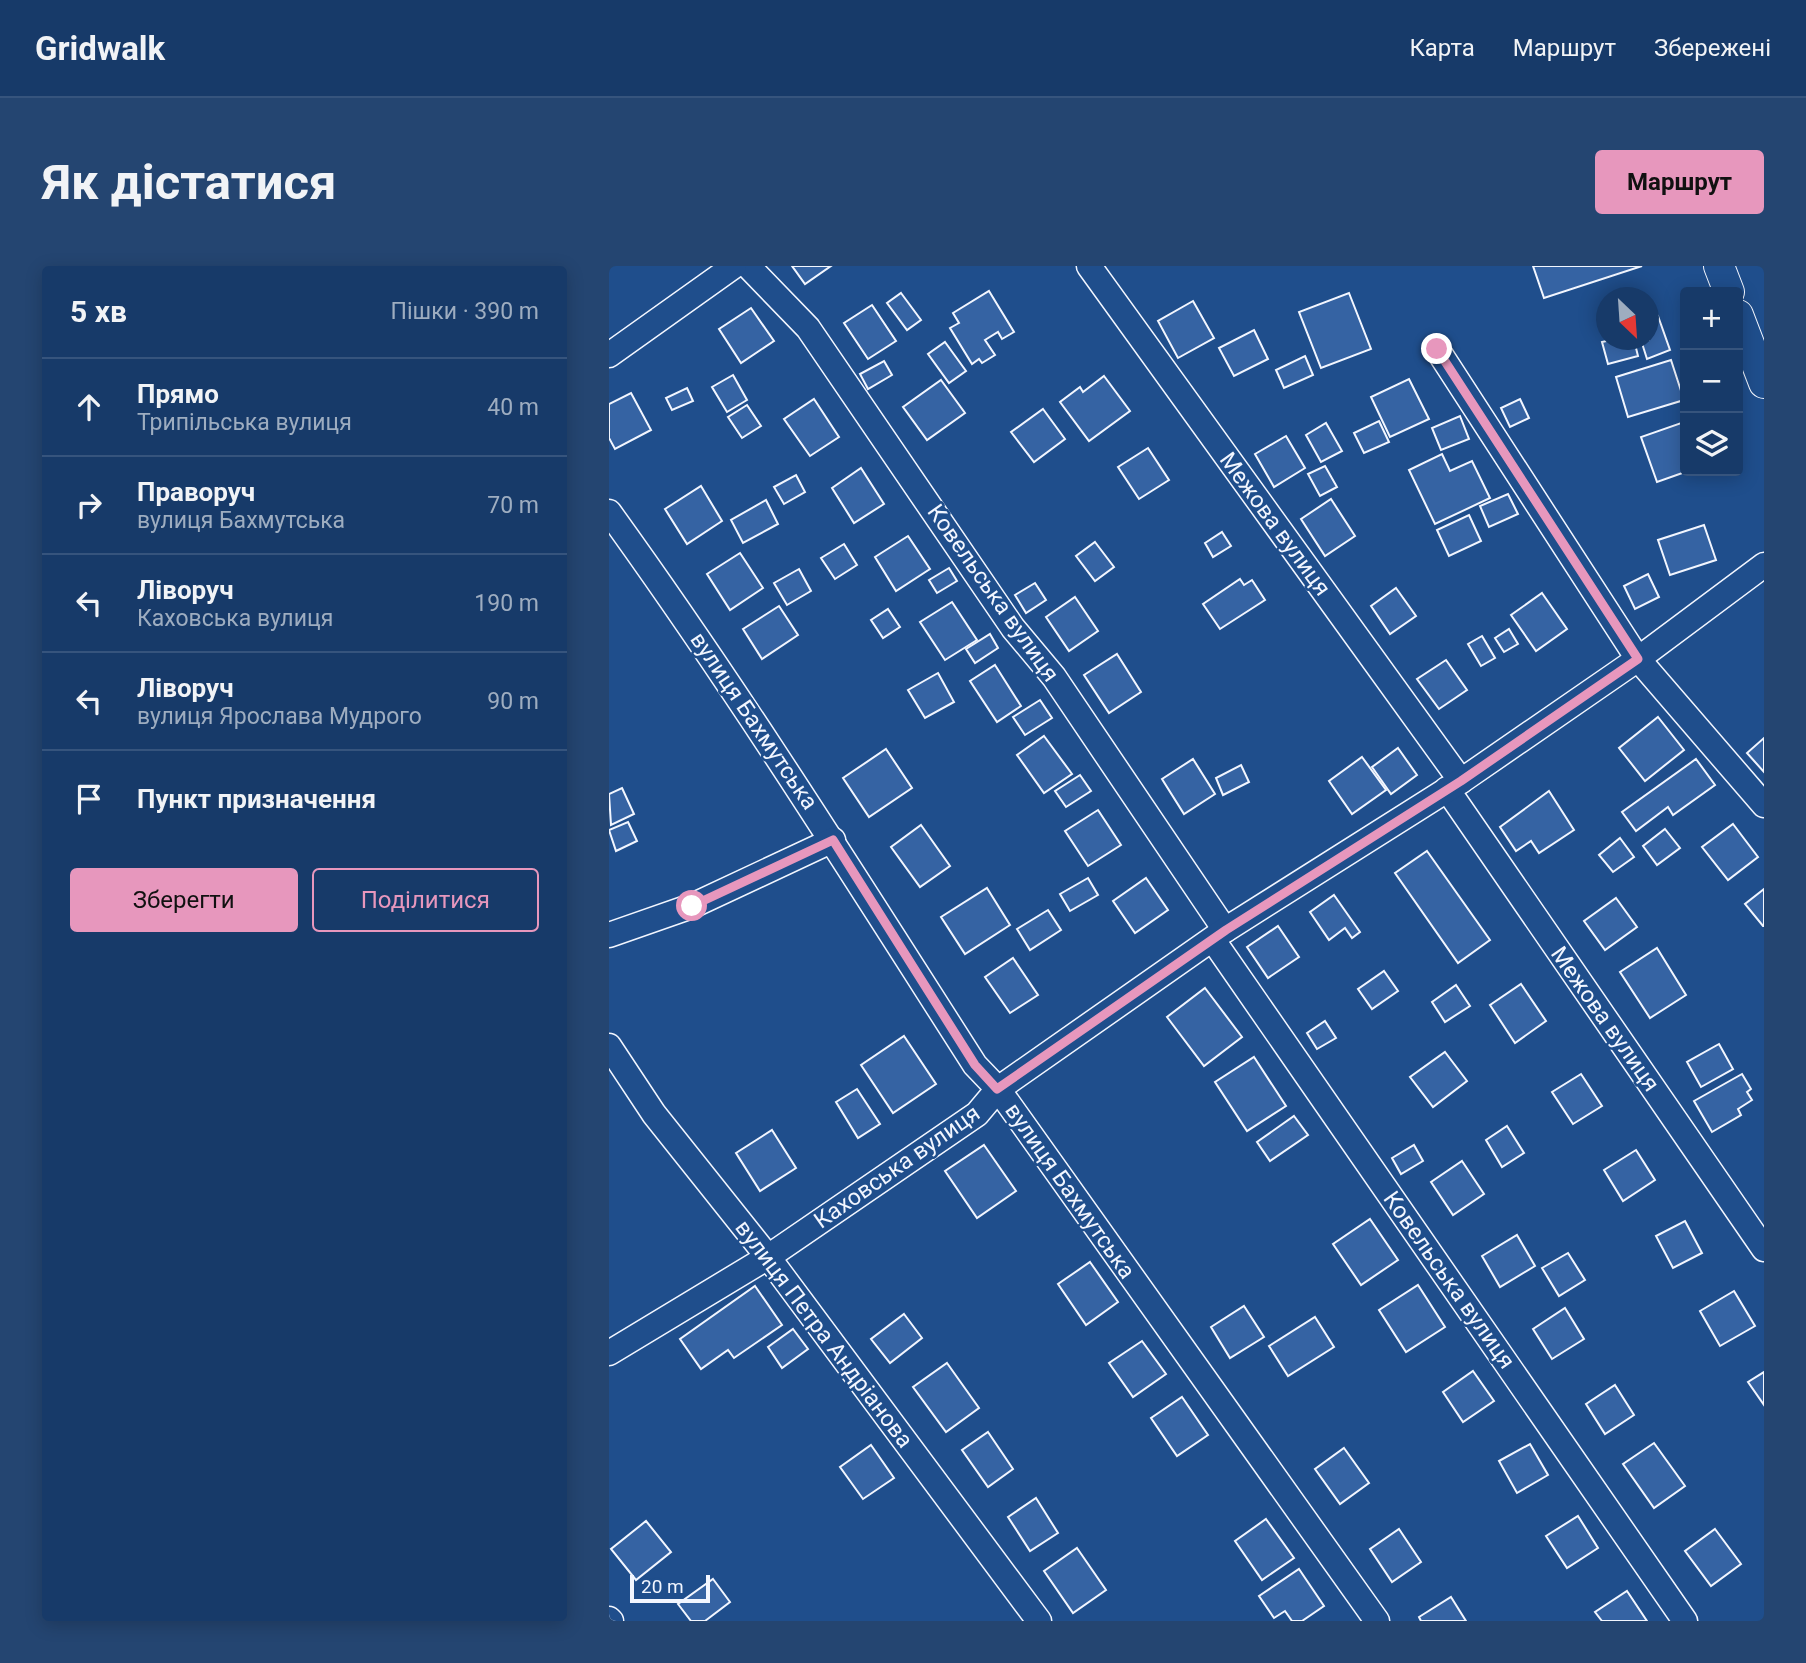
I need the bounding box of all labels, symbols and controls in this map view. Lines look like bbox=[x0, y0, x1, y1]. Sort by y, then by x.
text: Gridwalk bbox=[35, 29, 165, 68]
text: Карта bbox=[1409, 34, 1475, 62]
text: Маршрут bbox=[1513, 34, 1616, 62]
text: Збережені bbox=[1654, 34, 1771, 62]
button: Маршрут bbox=[1595, 150, 1764, 214]
text: Як дістатися bbox=[42, 154, 336, 211]
north arrow bbox=[1596, 287, 1659, 350]
map controls bbox=[1680, 287, 1743, 476]
button: + bbox=[1680, 287, 1743, 350]
text: 5 хв bbox=[70, 294, 127, 329]
text: Пішки · 390 m bbox=[391, 298, 539, 325]
route end bbox=[1421, 333, 1452, 364]
button: − bbox=[1680, 350, 1743, 413]
text: Прямо bbox=[137, 379, 219, 409]
icon: ahead bbox=[70, 388, 108, 426]
text: 40 m bbox=[487, 394, 539, 421]
text: Трипільська вулиця bbox=[137, 409, 352, 436]
button: layers bbox=[1680, 413, 1743, 476]
street label: Межова вулиця bbox=[1214, 447, 1336, 601]
text: Праворуч bbox=[137, 477, 255, 507]
icon: right bbox=[70, 486, 108, 524]
text: 70 m bbox=[487, 492, 539, 519]
street label: Ковельська вулиця bbox=[922, 499, 1064, 687]
text: вулиця Бахмутська bbox=[137, 507, 345, 534]
text: Ліворуч bbox=[137, 575, 234, 605]
icon: left bbox=[70, 584, 108, 622]
text: 190 m bbox=[474, 590, 539, 617]
text: Каховська вулиця bbox=[137, 605, 333, 632]
street label: вулиця Бахмутська bbox=[685, 627, 823, 815]
text: Ліворуч bbox=[137, 673, 234, 703]
icon: left bbox=[70, 682, 108, 720]
text: 90 m bbox=[487, 688, 539, 715]
text: вулиця Ярослава Мудрого bbox=[137, 703, 422, 730]
icon: arrive bbox=[70, 780, 108, 818]
text: Пункт призначення bbox=[137, 784, 376, 814]
button: Зберегти bbox=[70, 868, 298, 932]
button: Поділитися bbox=[312, 868, 539, 932]
route start bbox=[676, 890, 707, 921]
street label: Межова вулиця bbox=[1545, 941, 1665, 1097]
street label: вулиця Бахмутська bbox=[999, 1098, 1141, 1284]
street label: Каховська вулиця bbox=[809, 1100, 985, 1234]
street label: Ковельська вулиця bbox=[1378, 1186, 1520, 1374]
street label: вулиця Петра Андріанова bbox=[730, 1215, 918, 1453]
scale bar bbox=[630, 1572, 711, 1604]
text: 20 m bbox=[641, 1575, 684, 1598]

